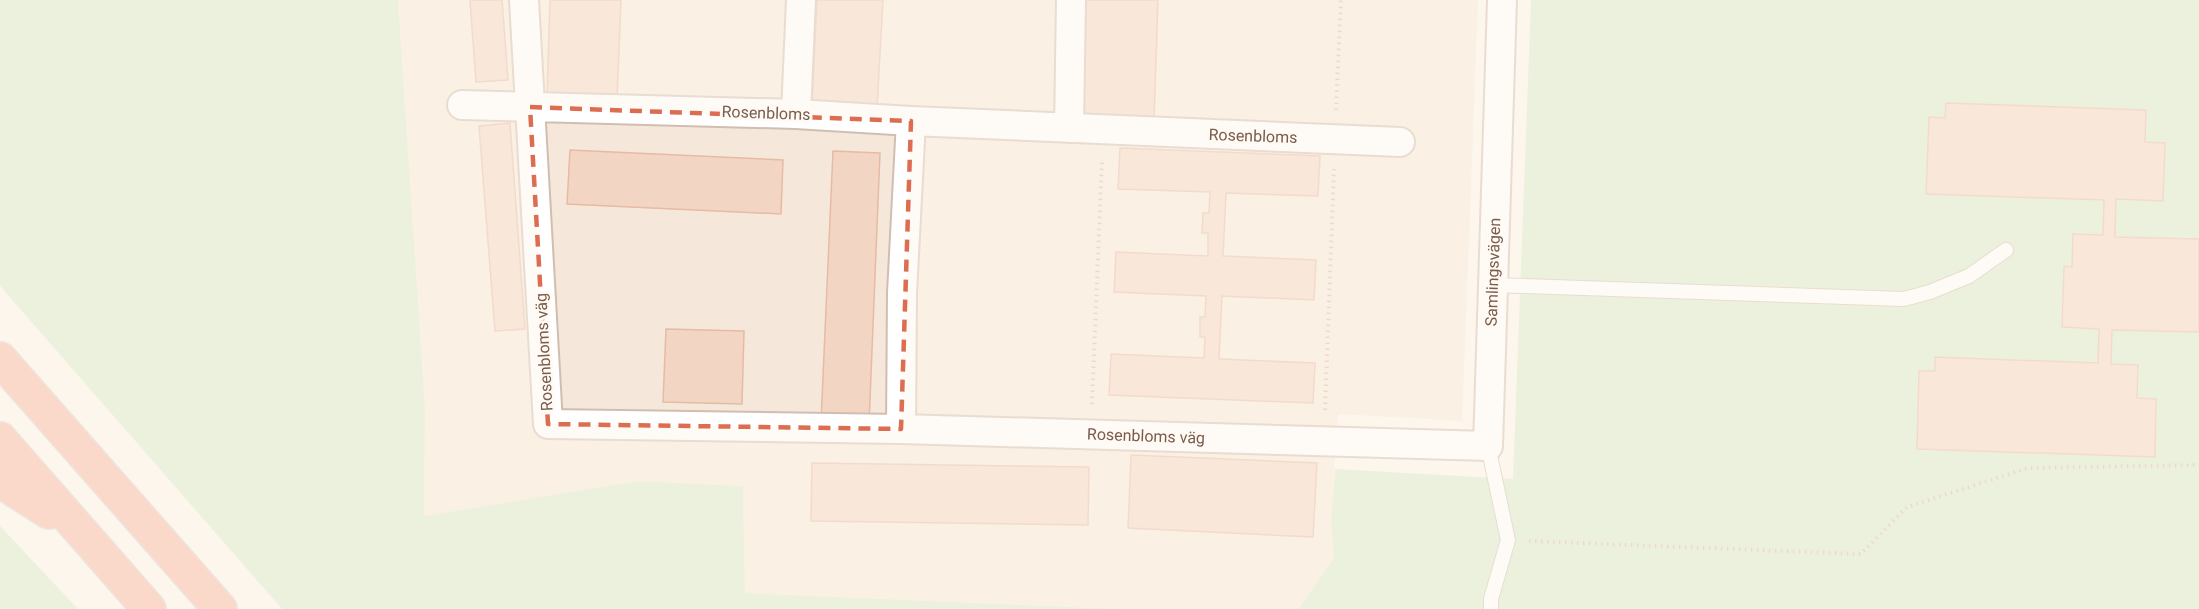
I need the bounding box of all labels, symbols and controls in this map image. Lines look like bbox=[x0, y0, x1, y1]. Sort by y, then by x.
street label: Rosenbloms bbox=[721, 102, 811, 124]
street label: Rosenbloms bbox=[1208, 125, 1298, 147]
street label: Samlingsvägen bbox=[1482, 217, 1504, 327]
street label: Rosenbloms väg bbox=[531, 293, 557, 411]
street label: Rosenbloms väg bbox=[1087, 424, 1205, 448]

